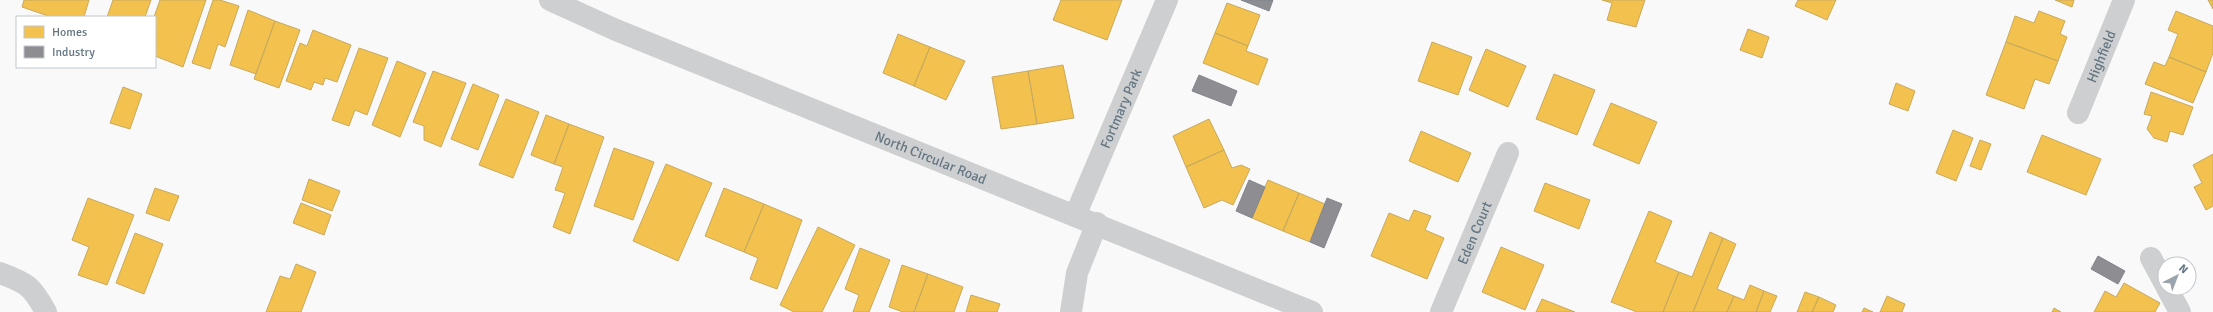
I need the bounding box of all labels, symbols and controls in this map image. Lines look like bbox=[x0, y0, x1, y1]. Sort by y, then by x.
legend bbox=[16, 16, 156, 68]
text: Homes bbox=[52, 25, 87, 40]
street label: Highfield bbox=[2083, 28, 2119, 85]
text: Industry bbox=[52, 45, 95, 60]
street label: Fortmary Park bbox=[1096, 66, 1145, 151]
street label: North Circular Road bbox=[872, 127, 989, 188]
street label: Eden Court bbox=[1454, 199, 1495, 267]
north arrow bbox=[2157, 256, 2197, 296]
text: N bbox=[2176, 262, 2191, 276]

